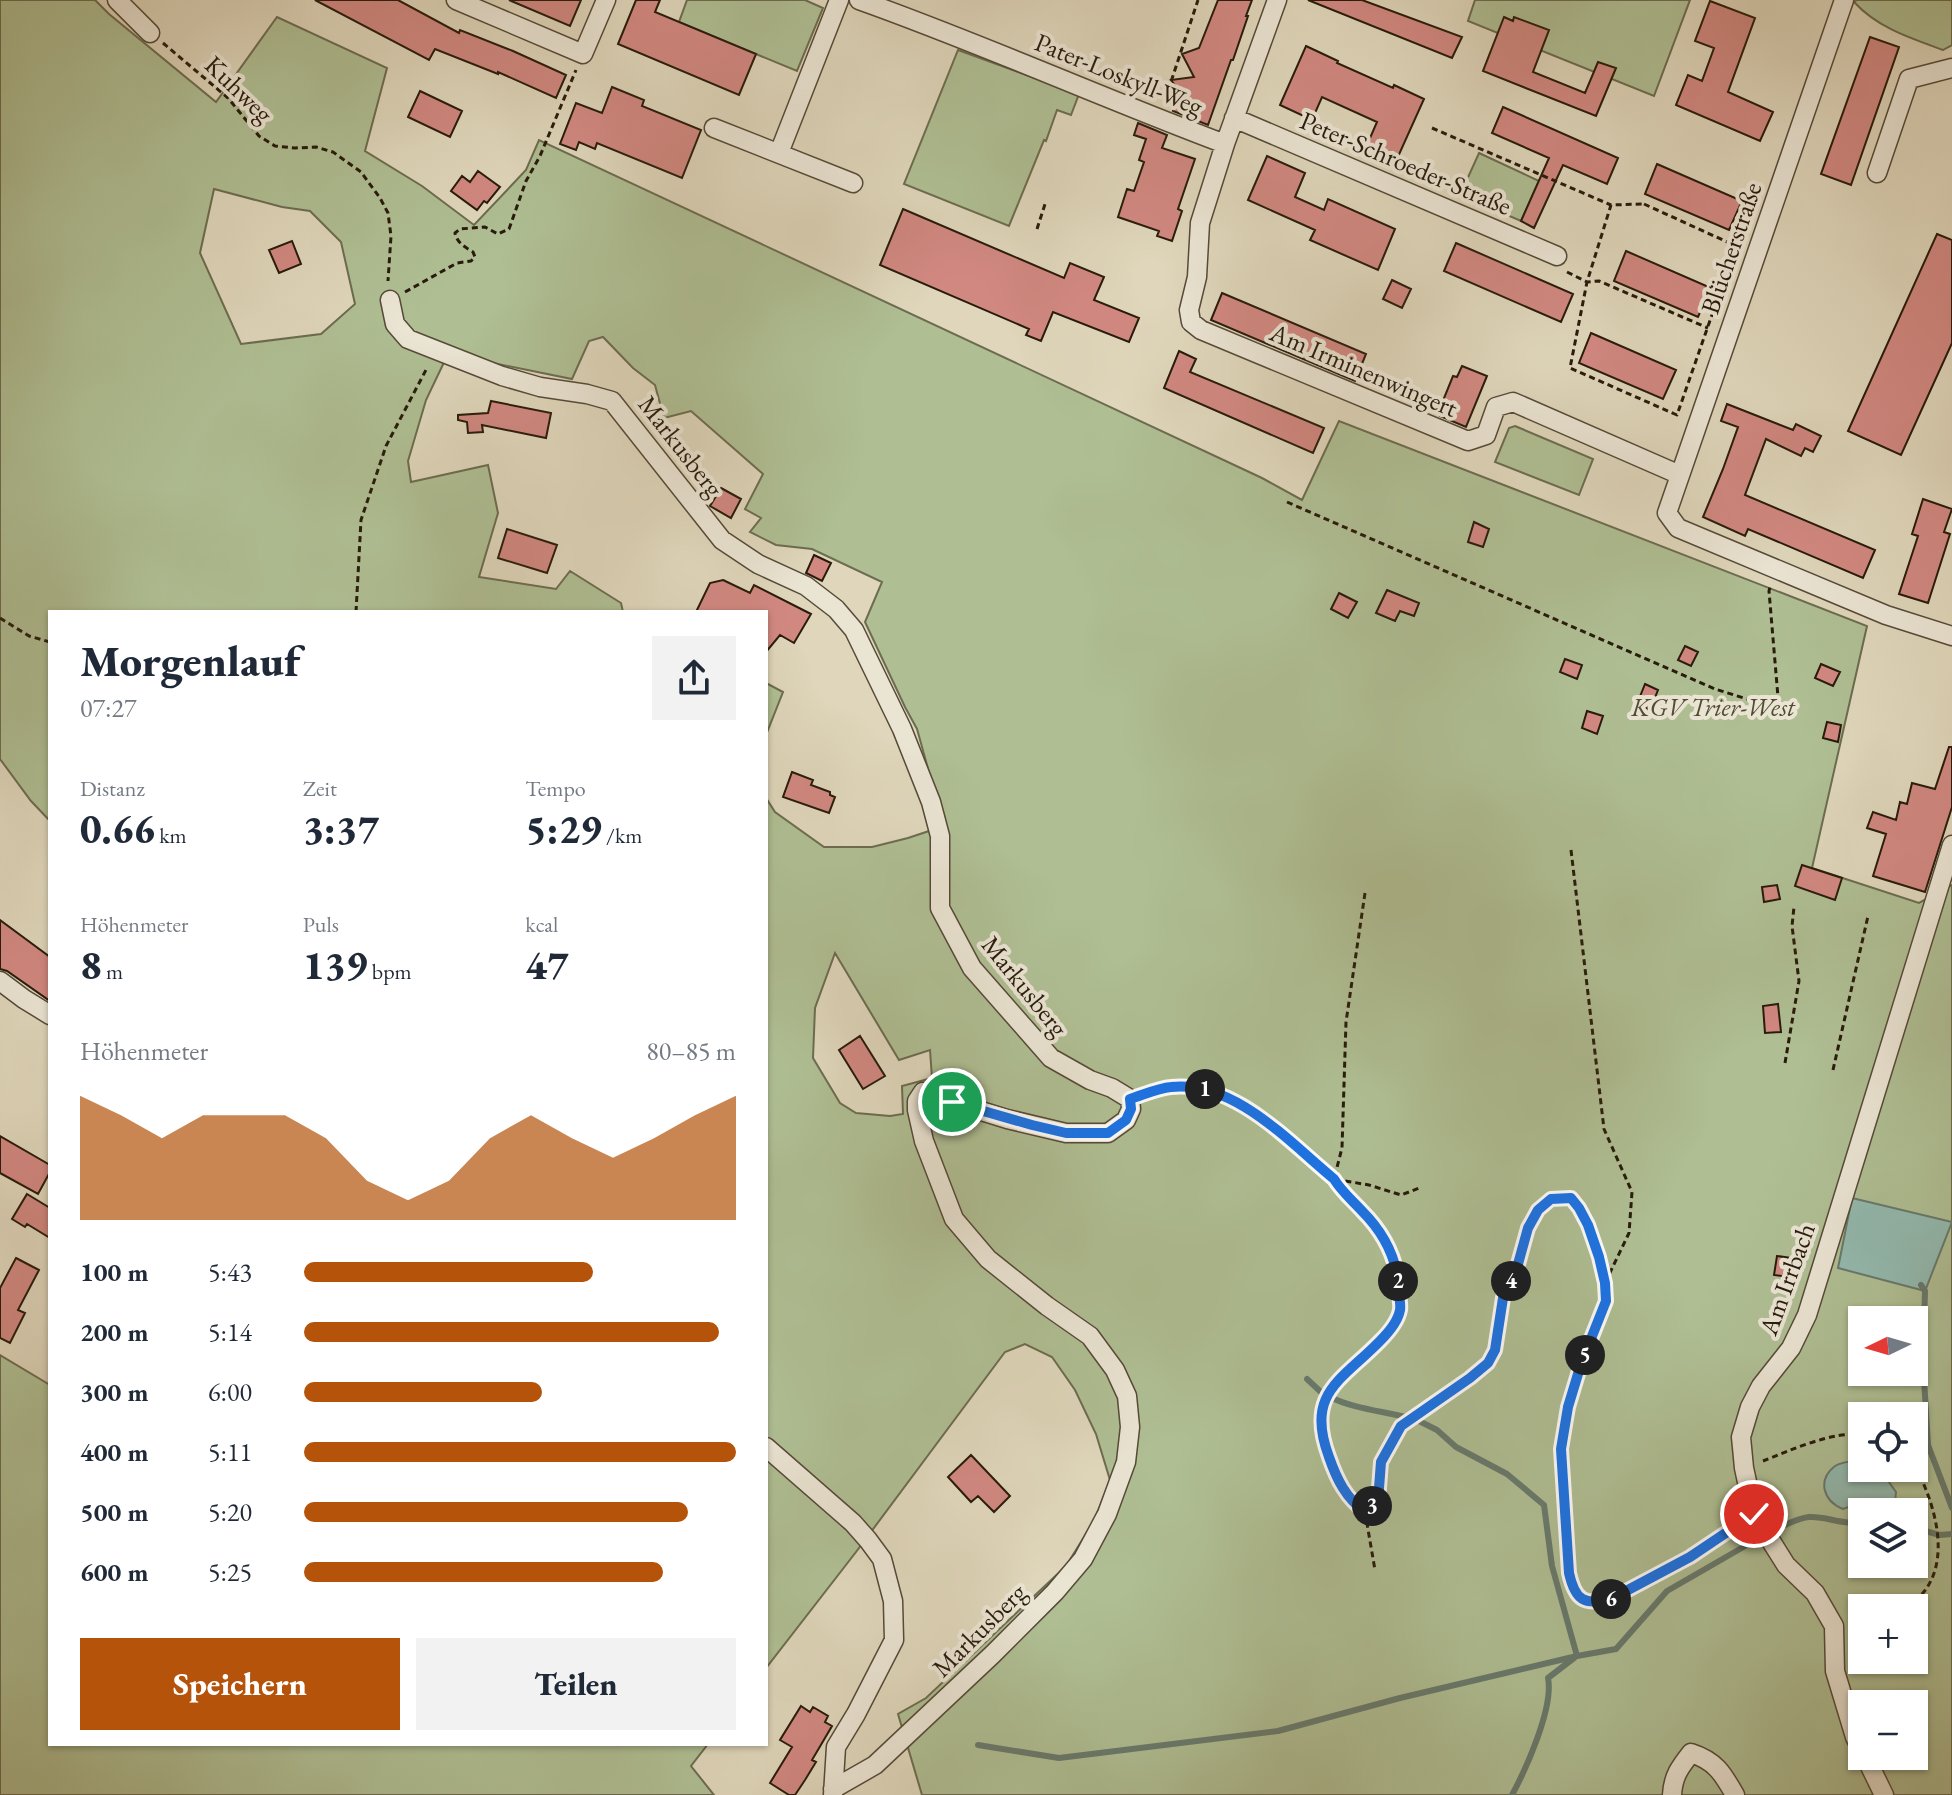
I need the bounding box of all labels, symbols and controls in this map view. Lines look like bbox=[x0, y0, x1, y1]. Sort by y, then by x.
street label: Pater-Loskyll-Weg bbox=[1030, 25, 1209, 123]
street label: Kuhweg bbox=[197, 48, 281, 130]
street label: Peter-Schroeder-Straße bbox=[1295, 103, 1517, 223]
street label: Blücherstraße bbox=[1693, 178, 1769, 318]
street label: Am Irminenwingert bbox=[1264, 315, 1463, 425]
street label: Markusberg bbox=[631, 388, 732, 504]
text: Morgenlauf bbox=[80, 632, 300, 689]
button: share bbox=[652, 636, 736, 720]
park label: KGV Trier-West bbox=[1630, 690, 1796, 724]
text: 07:27 bbox=[80, 691, 136, 725]
text: Distanz bbox=[80, 774, 145, 803]
text: Zeit bbox=[303, 774, 337, 803]
text: Tempo bbox=[525, 774, 586, 803]
text: 0.66 bbox=[80, 803, 155, 855]
text: 3:37 bbox=[303, 803, 379, 855]
text: 5:29 bbox=[525, 803, 602, 855]
text: km bbox=[155, 821, 187, 850]
text: /km bbox=[602, 821, 642, 850]
text: Höhenmeter bbox=[80, 910, 188, 939]
text: Puls bbox=[303, 910, 339, 939]
text: kcal bbox=[525, 910, 558, 939]
street label: Markusberg bbox=[974, 929, 1076, 1044]
text: 8 bbox=[80, 939, 102, 991]
text: 139 bbox=[303, 939, 367, 991]
text: 47 bbox=[525, 939, 569, 991]
text: m bbox=[102, 957, 123, 986]
text: bpm bbox=[367, 957, 412, 986]
text: Höhenmeter bbox=[80, 1034, 208, 1068]
text: 80–85 m bbox=[646, 1034, 736, 1068]
pin bbox=[918, 1068, 986, 1136]
pin: 1 bbox=[1185, 1069, 1225, 1109]
text: 1 bbox=[1199, 1074, 1211, 1103]
icon: arrive bbox=[930, 1080, 974, 1124]
street label: Am Irrbach bbox=[1751, 1218, 1823, 1341]
text: 100 m bbox=[80, 1255, 148, 1289]
text: 5:43 bbox=[208, 1255, 252, 1289]
pin: 2 bbox=[1378, 1261, 1418, 1301]
pin: 4 bbox=[1491, 1261, 1531, 1301]
text: 2 bbox=[1392, 1266, 1404, 1295]
text: 4 bbox=[1505, 1266, 1517, 1295]
north arrow bbox=[1848, 1306, 1928, 1386]
map controls bbox=[1848, 1306, 1928, 1770]
text: 200 m bbox=[80, 1315, 148, 1349]
text: 5:14 bbox=[208, 1315, 252, 1349]
pin: 5 bbox=[1565, 1335, 1605, 1375]
text: 5 bbox=[1579, 1340, 1591, 1369]
text: 300 m bbox=[80, 1375, 148, 1409]
text: 6:00 bbox=[208, 1375, 252, 1409]
button: locate bbox=[1848, 1402, 1928, 1482]
text: 400 m bbox=[80, 1435, 148, 1469]
text: 5:11 bbox=[208, 1435, 252, 1469]
pin bbox=[1720, 1480, 1788, 1548]
pin: 3 bbox=[1352, 1486, 1392, 1526]
text: 3 bbox=[1366, 1491, 1378, 1520]
icon: check bbox=[1732, 1492, 1776, 1536]
text: 500 m bbox=[80, 1495, 148, 1529]
text: 5:20 bbox=[208, 1495, 252, 1529]
button: layers bbox=[1848, 1498, 1928, 1578]
text: 600 m bbox=[80, 1555, 148, 1589]
text: 5:25 bbox=[208, 1555, 252, 1589]
street label: Markusberg bbox=[925, 1575, 1034, 1684]
pin: 6 bbox=[1591, 1579, 1631, 1619]
text: 6 bbox=[1605, 1584, 1617, 1613]
button: + bbox=[1848, 1594, 1928, 1674]
button: Speichern bbox=[80, 1638, 400, 1730]
button: Teilen bbox=[416, 1638, 736, 1730]
button: − bbox=[1848, 1690, 1928, 1770]

